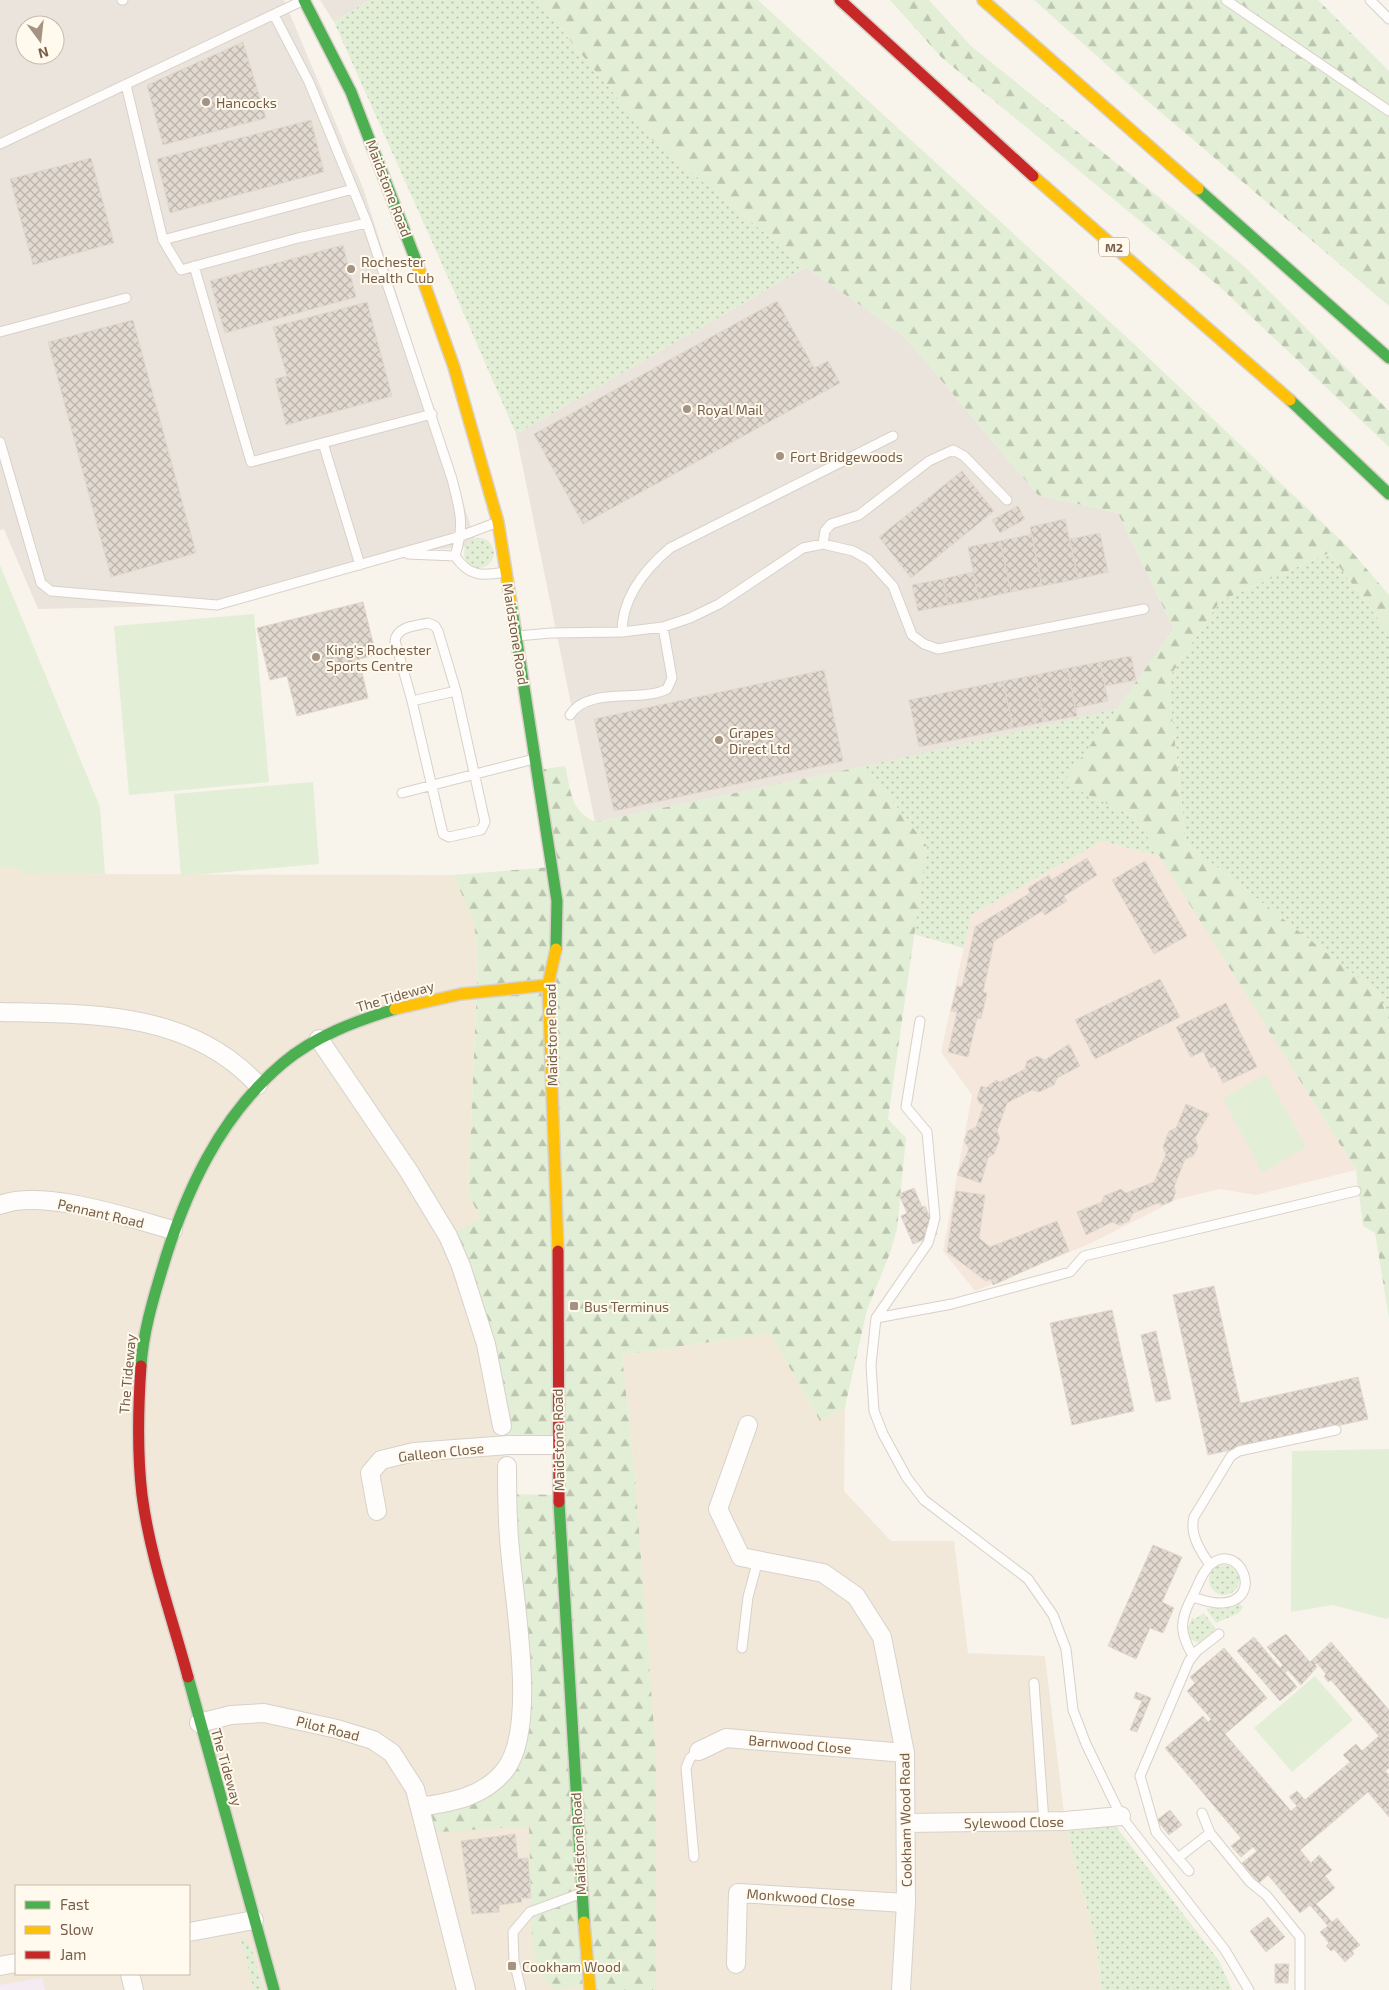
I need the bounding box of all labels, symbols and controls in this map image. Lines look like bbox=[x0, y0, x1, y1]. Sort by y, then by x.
north arrow bbox=[15, 15, 65, 65]
text: N bbox=[36, 44, 51, 63]
place label: Hancocks bbox=[216, 94, 277, 111]
marker: Hancocks bbox=[200, 96, 212, 108]
street label: Maidstone Road bbox=[363, 137, 415, 239]
road number: M2 bbox=[1099, 238, 1129, 256]
place label: Rochester Health Club bbox=[361, 253, 434, 286]
marker: Rochester Health Club bbox=[345, 263, 357, 275]
place label: Royal Mail bbox=[697, 401, 764, 418]
marker: Royal Mail bbox=[681, 403, 693, 415]
place label: Fort Bridgewoods bbox=[790, 448, 903, 465]
marker: Fort Bridgewoods bbox=[774, 450, 786, 462]
street label: Maidstone Road bbox=[500, 582, 532, 686]
place label: King's Rochester Sports Centre bbox=[326, 641, 432, 674]
marker: King's Rochester Sports Centre bbox=[310, 651, 322, 663]
place label: Grapes Direct Ltd bbox=[729, 724, 790, 757]
marker: Grapes Direct Ltd bbox=[713, 734, 725, 746]
street label: The Tideway bbox=[354, 977, 437, 1015]
street label: Maidstone Road bbox=[542, 983, 560, 1087]
street label: Pennant Road bbox=[56, 1195, 146, 1231]
place label: Bus Terminus bbox=[584, 1298, 669, 1315]
marker: Bus Terminus bbox=[568, 1300, 580, 1312]
street label: The Tideway bbox=[115, 1333, 139, 1415]
street label: Maidstone Road bbox=[549, 1388, 567, 1492]
street label: Galleon Close bbox=[397, 1439, 485, 1465]
street label: Pilot Road bbox=[295, 1712, 361, 1744]
street label: The Tideway bbox=[208, 1726, 246, 1809]
street label: Barnwood Close bbox=[748, 1731, 852, 1757]
street label: Cookham Wood Road bbox=[895, 1753, 915, 1887]
street label: Maidstone Road bbox=[567, 1792, 589, 1896]
street label: Sylewood Close bbox=[964, 1813, 1064, 1831]
legend bbox=[15, 1885, 190, 1975]
street label: Monkwood Close bbox=[746, 1885, 856, 1909]
text: Fast bbox=[60, 1895, 90, 1913]
text: Slow bbox=[60, 1920, 94, 1938]
text: Jam bbox=[60, 1945, 86, 1963]
place label: Cookham Wood bbox=[522, 1958, 621, 1975]
marker: Cookham Wood bbox=[506, 1960, 518, 1972]

